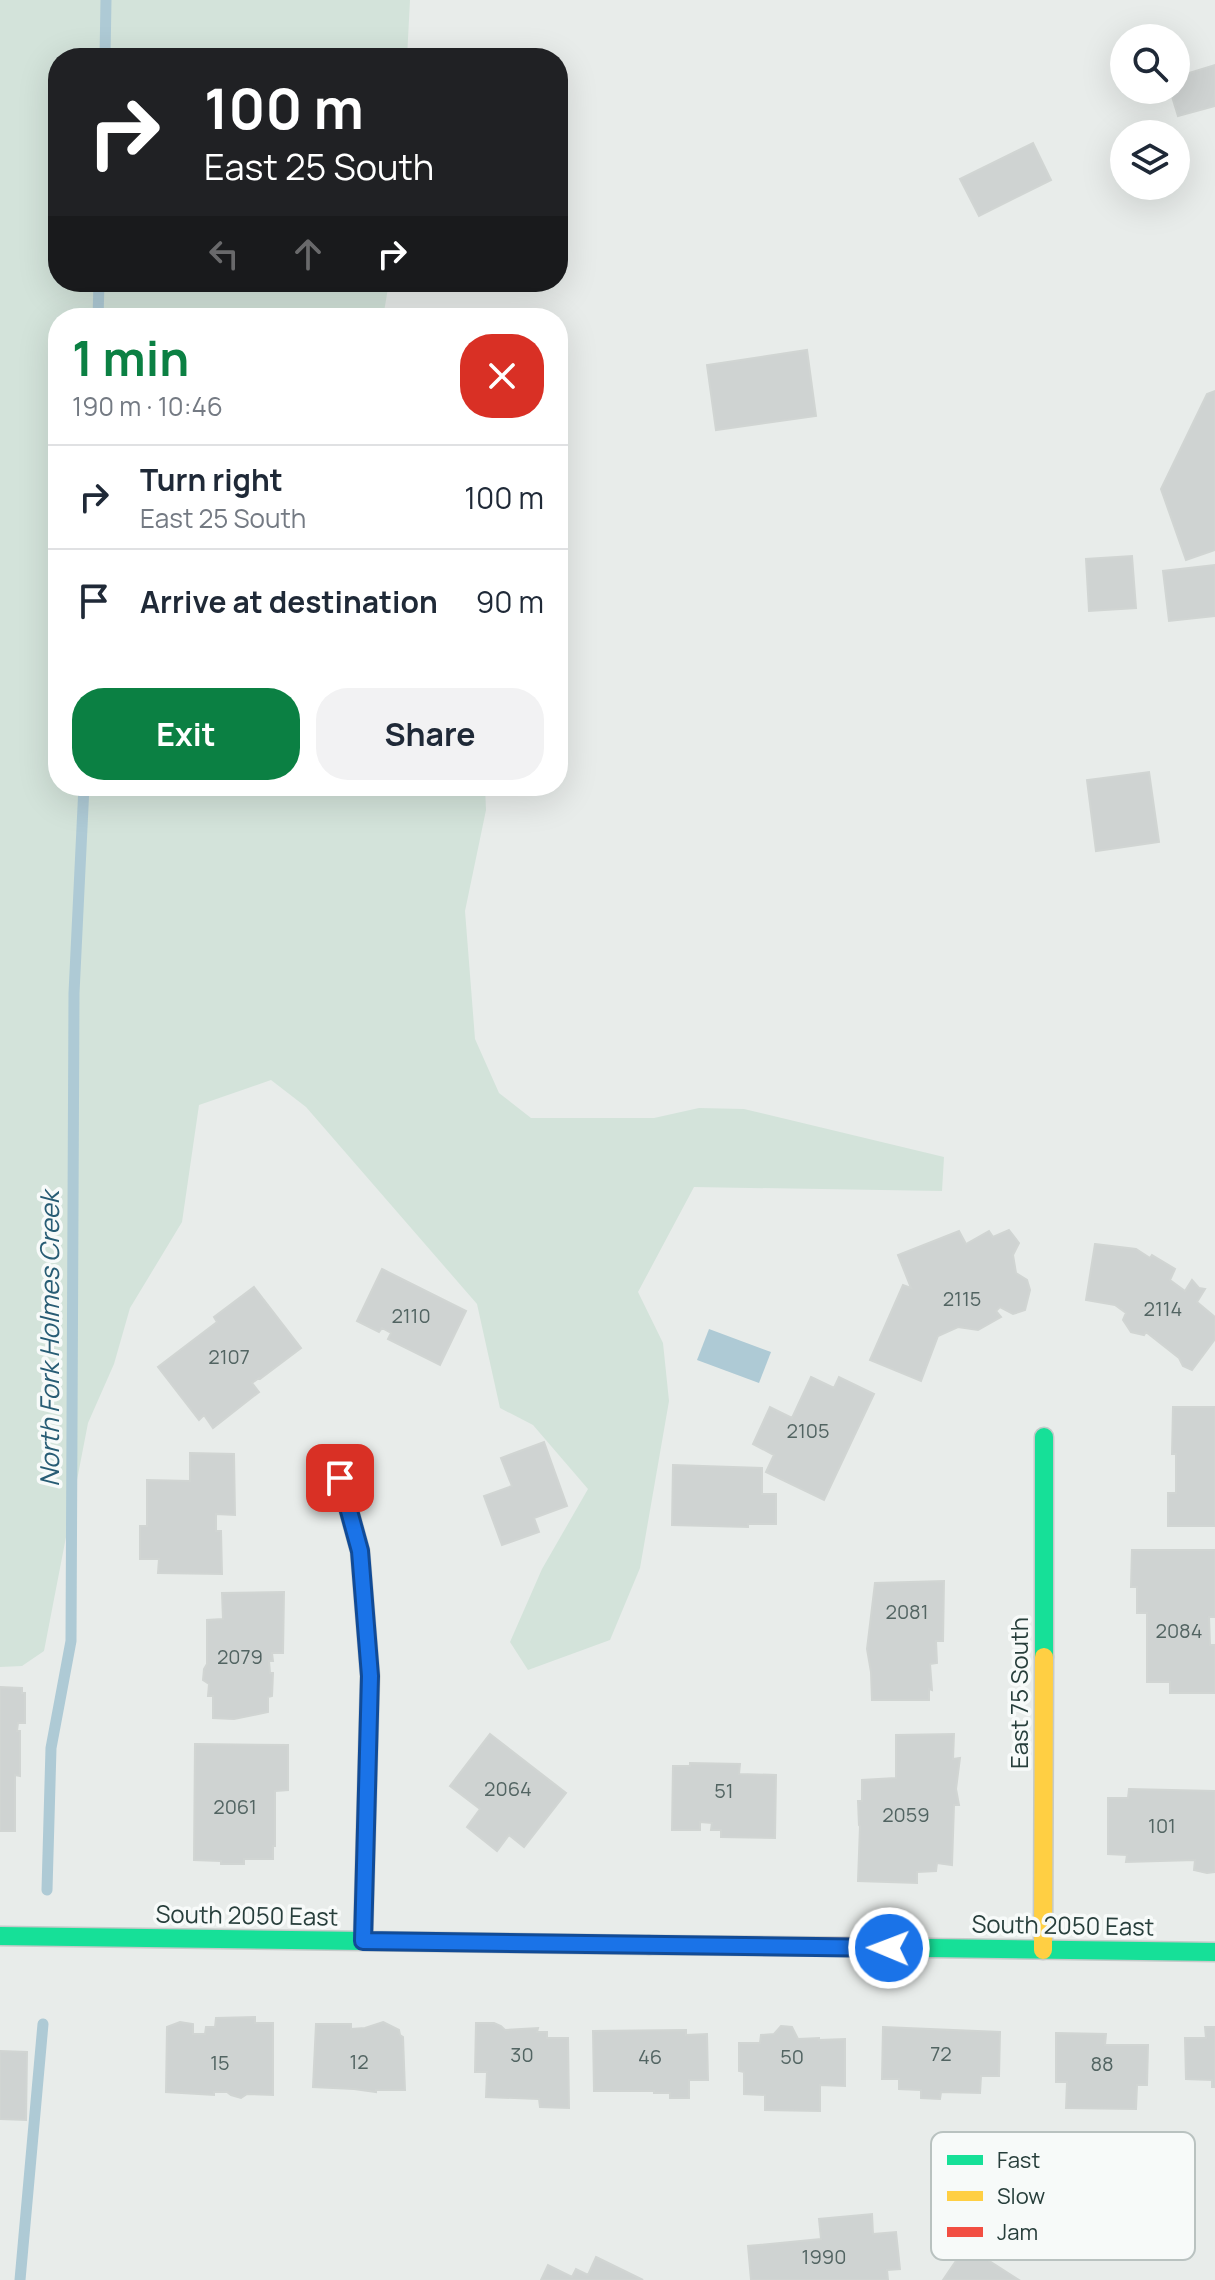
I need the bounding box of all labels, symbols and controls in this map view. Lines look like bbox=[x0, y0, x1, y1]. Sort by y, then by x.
map controls bbox=[1110, 24, 1190, 200]
button: search bbox=[1110, 24, 1190, 104]
text: 100 m bbox=[204, 69, 364, 146]
icon: right bbox=[72, 80, 176, 184]
button: layers bbox=[1110, 120, 1190, 200]
text: East 25 South bbox=[204, 142, 434, 191]
icon: left bbox=[202, 232, 246, 276]
icon: ahead bbox=[286, 232, 330, 276]
icon: right bbox=[370, 232, 414, 276]
text: 1 min bbox=[72, 325, 189, 390]
button: close bbox=[460, 334, 544, 418]
text: 190 m · 10:46 bbox=[72, 388, 223, 424]
text: Turn right bbox=[140, 459, 283, 500]
icon: right bbox=[72, 475, 116, 519]
text: 100 m bbox=[464, 477, 544, 518]
text: East 25 South bbox=[140, 500, 306, 536]
icon: arrive bbox=[72, 579, 116, 623]
text: Arrive at destination bbox=[140, 581, 438, 622]
text: 90 m bbox=[476, 581, 544, 622]
button: Exit bbox=[72, 688, 300, 780]
button: Share bbox=[316, 688, 544, 780]
water label: North Fork Holmes Creek bbox=[31, 1187, 67, 1487]
house number: 2115 bbox=[943, 1285, 981, 1312]
house number: 2114 bbox=[1144, 1295, 1182, 1322]
house number: 2110 bbox=[391, 1302, 431, 1329]
house number: 2107 bbox=[208, 1343, 250, 1370]
house number: 2105 bbox=[787, 1417, 829, 1444]
pin bbox=[306, 1444, 374, 1512]
icon: arrive bbox=[318, 1456, 362, 1500]
house number: 2081 bbox=[885, 1598, 929, 1625]
street label: East 75 South bbox=[1002, 1617, 1035, 1769]
house number: 2084 bbox=[1156, 1617, 1203, 1644]
house number: 2079 bbox=[217, 1643, 263, 1670]
house number: 2064 bbox=[484, 1775, 532, 1802]
house number: 51 bbox=[714, 1777, 734, 1804]
house number: 2061 bbox=[213, 1793, 257, 1820]
house number: 2059 bbox=[882, 1801, 930, 1828]
house number: 101 bbox=[1148, 1812, 1176, 1839]
street label: South 2050 East bbox=[155, 1896, 339, 1933]
position arrow bbox=[847, 1906, 931, 1990]
street label: South 2050 East bbox=[971, 1906, 1155, 1943]
house number: 72 bbox=[930, 2040, 952, 2067]
house number: 30 bbox=[510, 2041, 534, 2068]
house number: 46 bbox=[638, 2043, 662, 2070]
house number: 50 bbox=[780, 2043, 804, 2070]
house number: 12 bbox=[349, 2048, 369, 2075]
house number: 15 bbox=[210, 2049, 230, 2076]
house number: 88 bbox=[1090, 2050, 1114, 2077]
legend bbox=[931, 2132, 1195, 2260]
text: Fast bbox=[997, 2145, 1040, 2175]
text: Slow bbox=[997, 2181, 1045, 2211]
text: Jam bbox=[997, 2217, 1038, 2247]
house number: 1990 bbox=[802, 2243, 846, 2270]

